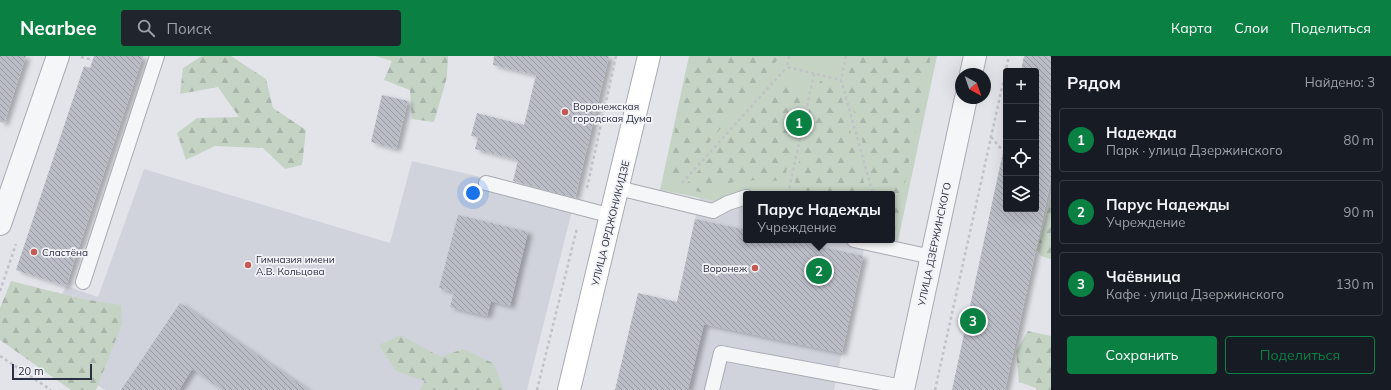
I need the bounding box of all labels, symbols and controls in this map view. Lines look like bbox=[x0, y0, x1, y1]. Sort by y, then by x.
search box bbox=[121, 10, 401, 46]
text: Nearbee bbox=[20, 16, 97, 40]
icon: search bbox=[135, 17, 157, 39]
text: Поиск bbox=[167, 19, 211, 38]
text: Карта bbox=[1171, 19, 1212, 37]
text: Слои bbox=[1234, 19, 1269, 37]
text: Поделиться bbox=[1291, 19, 1371, 37]
north arrow bbox=[955, 68, 991, 104]
map controls bbox=[1003, 68, 1039, 212]
button: + bbox=[1003, 68, 1039, 104]
text: Рядом bbox=[1067, 72, 1121, 93]
text: Найдено: 3 bbox=[1305, 74, 1375, 90]
place label: Воронежская городская Дума bbox=[573, 100, 652, 125]
button: − bbox=[1003, 104, 1039, 140]
marker: Воронежская городская Дума bbox=[560, 107, 570, 117]
pin: 1 bbox=[786, 108, 812, 138]
text: Надежда bbox=[1106, 123, 1177, 142]
text: 1 bbox=[1077, 132, 1085, 148]
text: 80 m bbox=[1344, 132, 1374, 148]
button: locate bbox=[1003, 140, 1039, 176]
text: Парк · улица Дзержинского bbox=[1106, 142, 1283, 158]
street label: УЛИЦА ОРДЖОНИКИДЗЕ bbox=[588, 159, 632, 288]
button: layers bbox=[1003, 176, 1039, 212]
street label: УЛИЦА ДЗЕРЖИНСКОГО bbox=[915, 181, 954, 308]
your location bbox=[463, 183, 483, 203]
popup bbox=[743, 191, 895, 243]
text: Парус Надежды bbox=[1106, 195, 1230, 214]
text: Парус Надежды bbox=[757, 200, 881, 219]
text: 2 bbox=[1077, 204, 1085, 220]
text: 90 m bbox=[1344, 204, 1374, 220]
text: Учреждение bbox=[1106, 214, 1185, 230]
text: Учреждение bbox=[757, 219, 837, 235]
place label: Сластёна bbox=[42, 246, 88, 259]
marker: Сластёна bbox=[29, 247, 39, 257]
place label: Гимназия имени А.В. Кольцова bbox=[256, 253, 335, 278]
pin: 2 bbox=[806, 256, 832, 286]
marker: Гимназия имени А.В. Кольцова bbox=[243, 260, 253, 270]
place label: Воронеж bbox=[703, 262, 748, 275]
marker: Воронеж bbox=[750, 263, 760, 273]
text: Чаёвница bbox=[1106, 267, 1181, 286]
text: 3 bbox=[1077, 276, 1085, 292]
text: 130 m bbox=[1336, 276, 1374, 292]
text: Кафе · улица Дзержинского bbox=[1106, 286, 1284, 302]
pin: 3 bbox=[960, 306, 986, 336]
button: Сохранить bbox=[1067, 336, 1217, 374]
button: Поделиться bbox=[1225, 336, 1375, 374]
scale bar bbox=[12, 362, 92, 381]
text: 20 m bbox=[18, 364, 44, 378]

